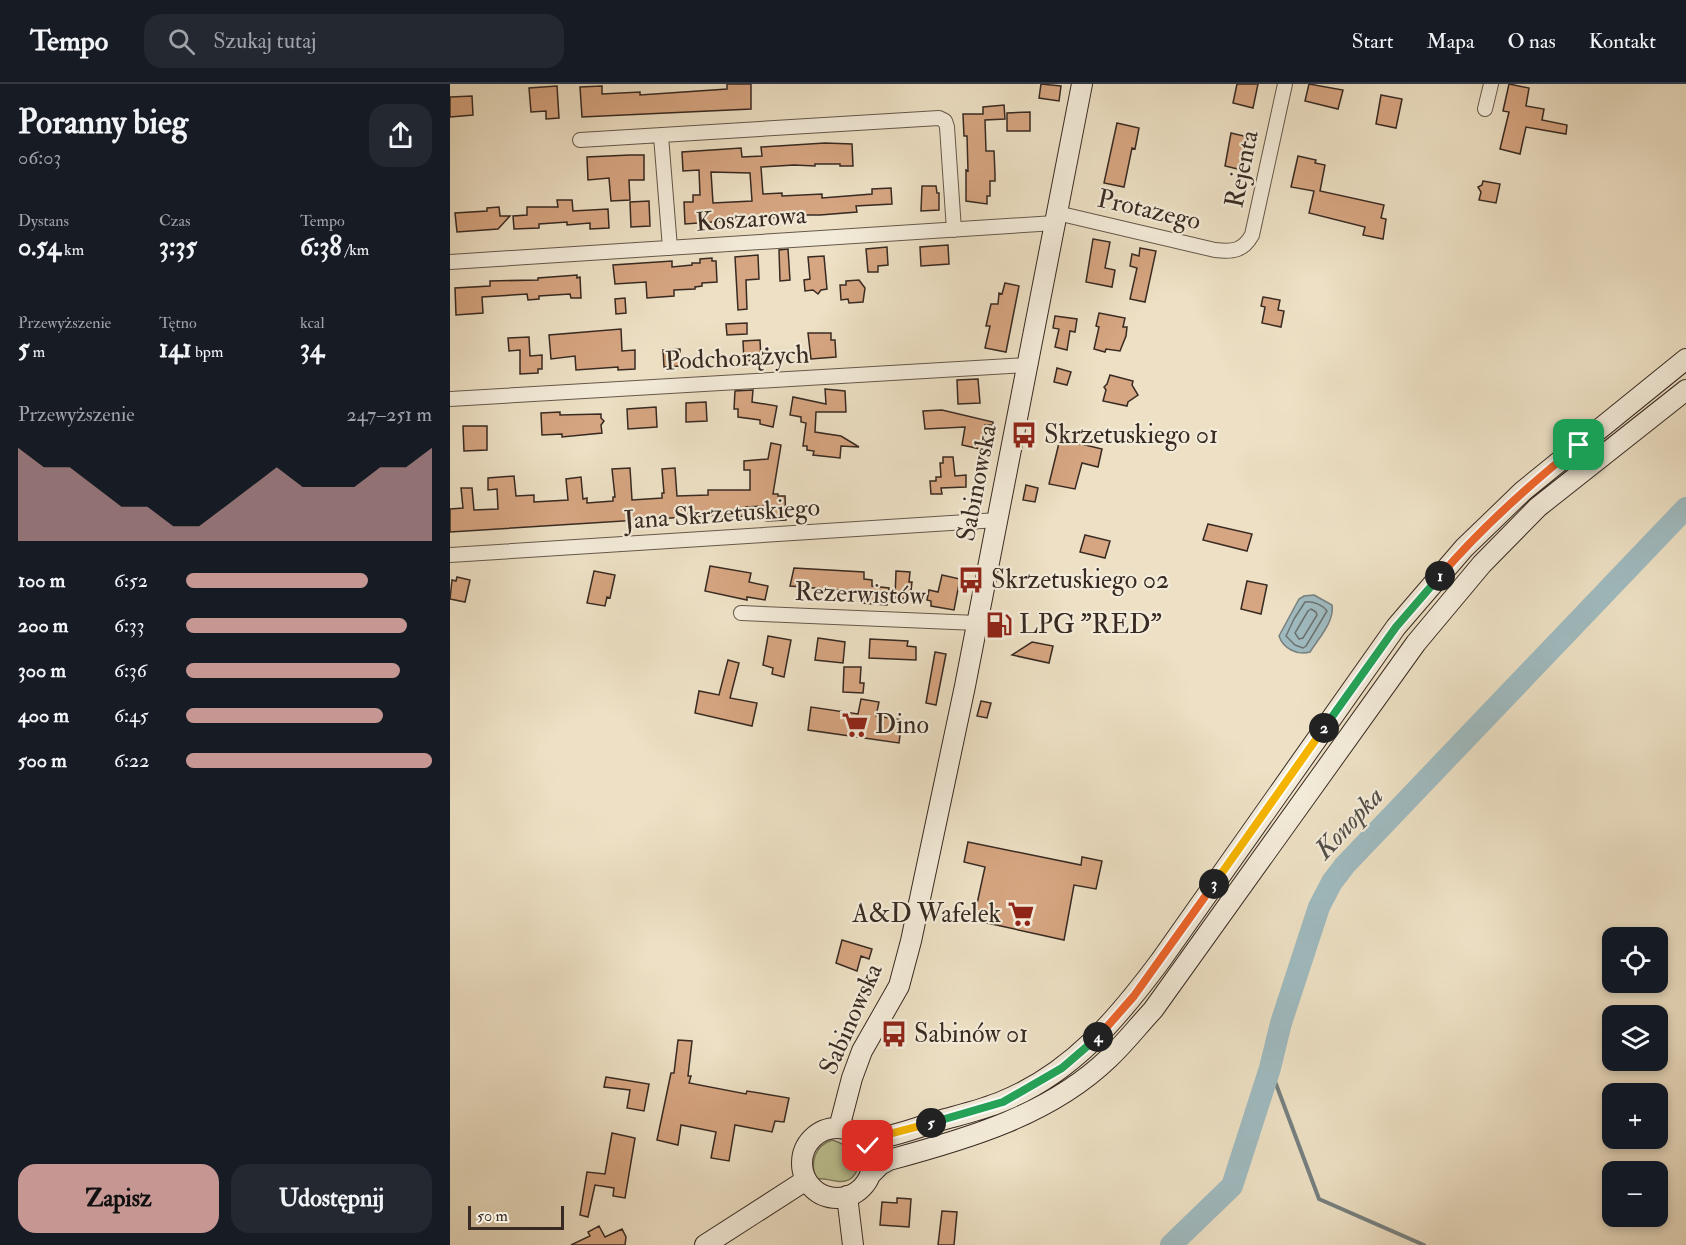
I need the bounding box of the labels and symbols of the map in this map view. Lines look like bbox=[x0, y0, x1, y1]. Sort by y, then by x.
street label: Rejenta bbox=[1218, 127, 1266, 211]
street label: Protazego bbox=[1094, 183, 1204, 237]
street label: Koszarowa bbox=[694, 199, 808, 239]
street label: Podchorążych bbox=[664, 338, 810, 378]
place label: Skrzetuskiego 01 bbox=[1044, 419, 1218, 451]
pin bbox=[1553, 419, 1604, 470]
bus stop icon: Skrzetuskiego 01 bbox=[1009, 420, 1039, 450]
street label: Sabinowska bbox=[950, 422, 1004, 544]
street label: Jana Skrzetuskiego bbox=[622, 491, 821, 537]
pin: 1 bbox=[1425, 561, 1455, 591]
place label: Skrzetuskiego 02 bbox=[991, 564, 1169, 596]
bus stop icon: Skrzetuskiego 02 bbox=[956, 565, 986, 595]
street label: Rezerwistów bbox=[794, 576, 927, 612]
place label: LPG "RED" bbox=[1019, 609, 1162, 641]
fuel station icon: LPG "RED" bbox=[984, 610, 1014, 640]
place label: Dino bbox=[875, 709, 929, 741]
supermarket icon: Dino bbox=[840, 710, 870, 740]
pin: 2 bbox=[1309, 713, 1339, 743]
water label: Konopka bbox=[1306, 780, 1391, 867]
pin: 3 bbox=[1199, 869, 1229, 899]
place label: A&D Wafelek bbox=[851, 898, 1002, 930]
supermarket icon: A&D Wafelek bbox=[1006, 899, 1036, 929]
street label: Sabinowska bbox=[812, 958, 890, 1080]
place label: Sabinów 01 bbox=[914, 1018, 1028, 1050]
bus stop icon: Sabinów 01 bbox=[879, 1019, 909, 1049]
pin: 4 bbox=[1083, 1022, 1113, 1052]
pin: 5 bbox=[916, 1108, 946, 1138]
pin bbox=[842, 1120, 893, 1171]
scale bar bbox=[468, 1203, 564, 1230]

